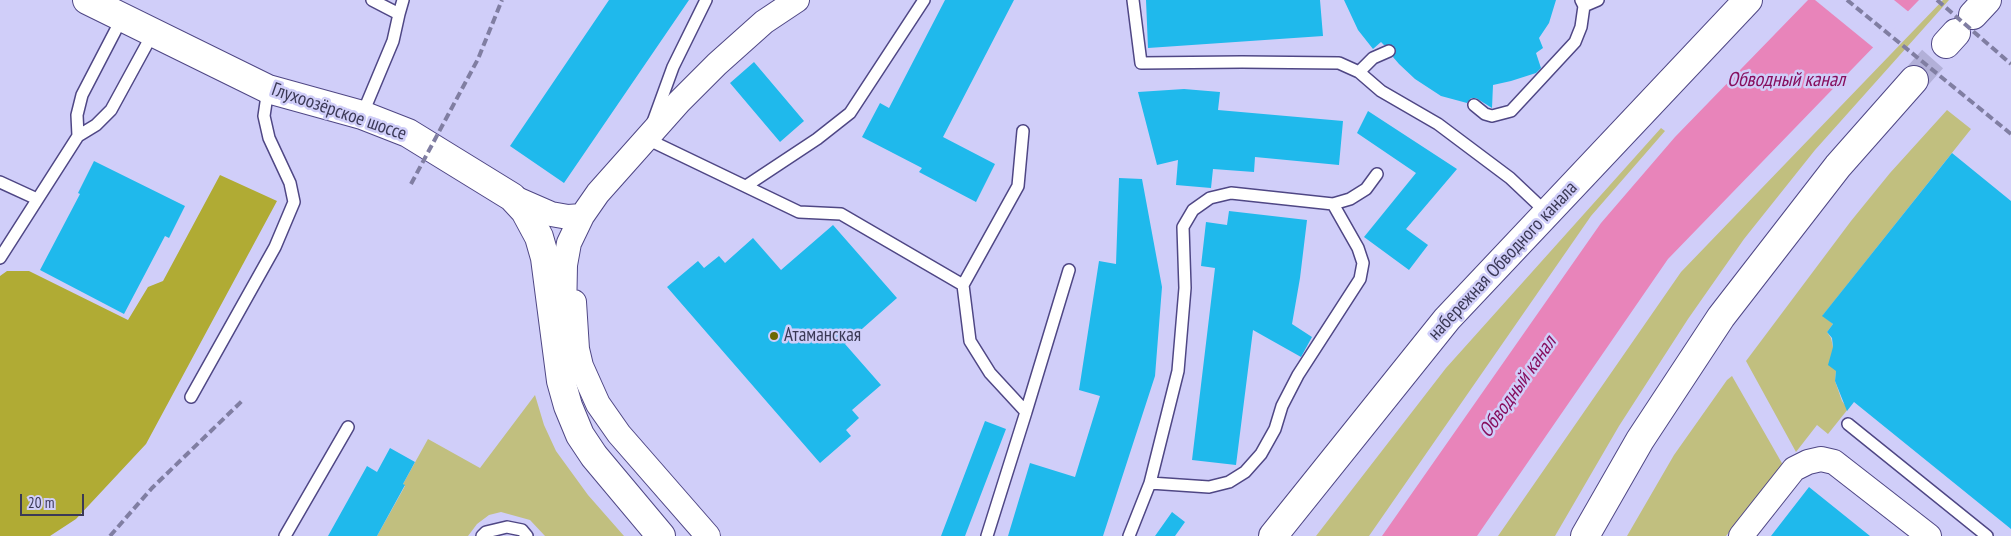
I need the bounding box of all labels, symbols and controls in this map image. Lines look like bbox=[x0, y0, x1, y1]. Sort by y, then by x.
water label: Обводный канал bbox=[1727, 68, 1845, 92]
street label: Глухоозёрское шоссе bbox=[269, 78, 409, 146]
street label: набережная Обводного канала bbox=[1424, 177, 1582, 345]
place label: Атаманская bbox=[784, 325, 861, 347]
marker: Атаманская bbox=[768, 330, 780, 342]
water label: Обводный канал bbox=[1474, 332, 1562, 442]
scale bar bbox=[22, 484, 86, 516]
text: 20 m bbox=[28, 493, 54, 512]

